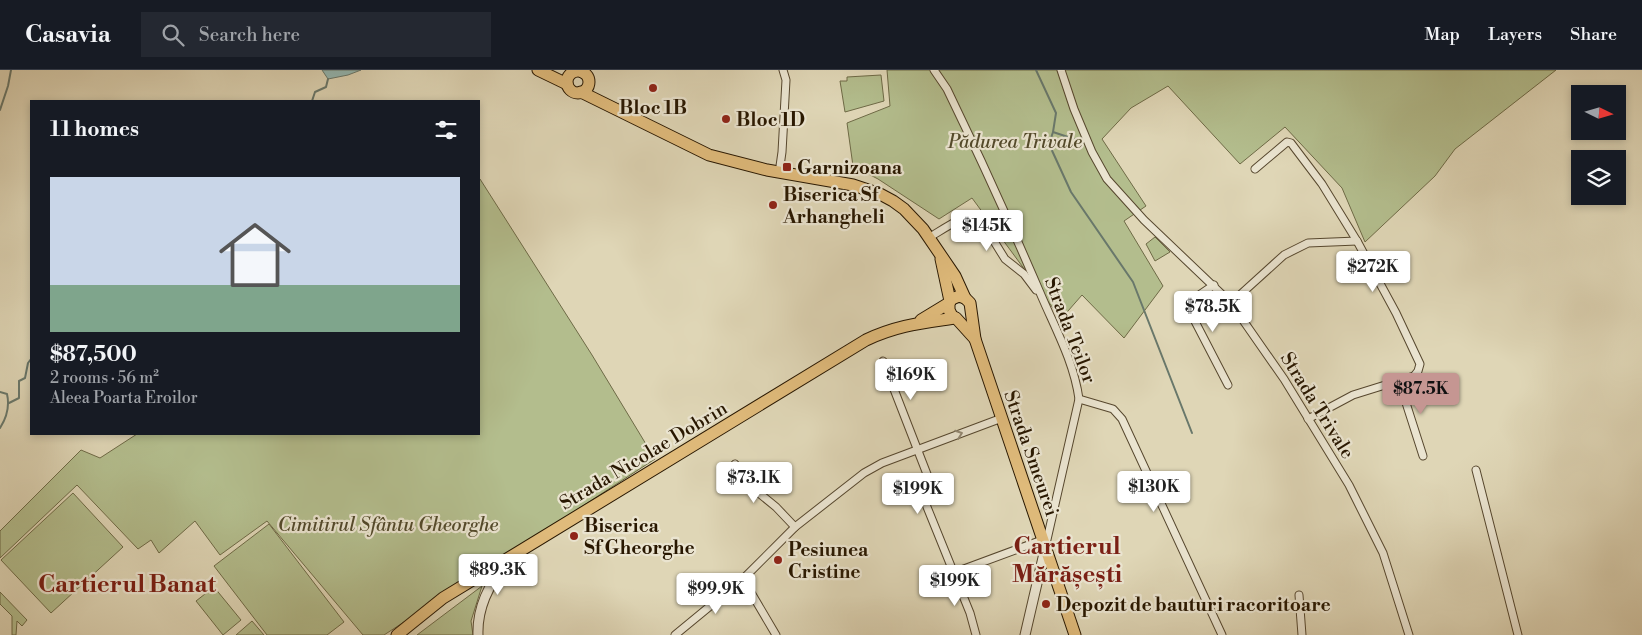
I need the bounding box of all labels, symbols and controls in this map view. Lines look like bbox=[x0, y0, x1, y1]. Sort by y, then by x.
search box bbox=[141, 12, 491, 57]
text: Casavia bbox=[25, 20, 111, 50]
icon: search bbox=[159, 21, 187, 49]
text: Search here bbox=[199, 23, 300, 47]
text: Map bbox=[1425, 23, 1460, 46]
text: Layers bbox=[1488, 23, 1542, 46]
text: Share bbox=[1570, 23, 1617, 46]
marker: Bloc 1B bbox=[647, 82, 659, 94]
north arrow bbox=[1571, 85, 1626, 140]
map controls bbox=[1571, 85, 1626, 205]
place label: Bloc 1B bbox=[619, 96, 687, 120]
place label: Bloc 1D bbox=[736, 108, 805, 132]
marker: Bloc 1D bbox=[720, 113, 732, 125]
icon: filters bbox=[432, 116, 460, 144]
text: 11 homes bbox=[50, 117, 139, 143]
park label: Pădurea Trivale bbox=[947, 130, 1082, 154]
button: layers bbox=[1571, 150, 1626, 205]
place label: Garnizoana bbox=[797, 156, 903, 180]
marker: Garnizoana bbox=[781, 161, 793, 173]
place label: Biserica Sf Arhangheli bbox=[782, 183, 885, 229]
marker: Biserica Sf Arhangheli bbox=[767, 199, 779, 211]
icon: home bbox=[210, 210, 300, 300]
pin: $145K bbox=[952, 210, 1022, 252]
text: $145K bbox=[962, 216, 1012, 236]
pin: $272K bbox=[1338, 250, 1408, 293]
text: $272K bbox=[1347, 257, 1399, 277]
street label: Strada Teilor bbox=[1039, 274, 1101, 387]
pin: $78.5K bbox=[1172, 290, 1254, 333]
text: $78.5K bbox=[1185, 297, 1241, 317]
text: $87,500 bbox=[50, 342, 137, 368]
street label: Strada Trivale bbox=[1275, 348, 1359, 463]
pin: $169K bbox=[876, 358, 946, 401]
text: $169K bbox=[886, 365, 936, 385]
text: 2 rooms · 56 m² bbox=[50, 368, 159, 388]
pin: $87.5K bbox=[1380, 372, 1462, 415]
text: $87.5K bbox=[1393, 379, 1449, 399]
street label: Strada Smeurei bbox=[998, 387, 1064, 519]
text: Aleea Poarta Eroilor bbox=[50, 388, 198, 408]
street label: Strada Nicolae Dobrin bbox=[555, 396, 732, 515]
one-way arrow bbox=[955, 430, 963, 440]
pin: $73.1K bbox=[713, 462, 795, 504]
text: $73.1K bbox=[727, 468, 781, 488]
pin: $130K bbox=[1119, 470, 1189, 513]
pin: $199K bbox=[883, 472, 953, 515]
text: $130K bbox=[1128, 477, 1180, 497]
text: $199K bbox=[893, 479, 943, 499]
park label: Cimitirul Sfântu Gheorghe bbox=[278, 513, 499, 537]
place label: Biserica Sf Gheorghe bbox=[584, 514, 695, 560]
marker: Biserica Sf Gheorghe bbox=[568, 530, 580, 542]
district label: Cartierul Mărășești bbox=[1012, 532, 1122, 590]
place label: Pesiunea Cristine bbox=[788, 538, 869, 584]
pin: $89.3K bbox=[457, 554, 539, 596]
marker: Pesiunea Cristine bbox=[772, 554, 784, 566]
text: $89.3K bbox=[470, 560, 526, 580]
pin: $199K bbox=[920, 564, 990, 607]
district label: Cartierul Banat bbox=[38, 570, 217, 600]
text: $199K bbox=[930, 571, 980, 591]
pin: $99.9K bbox=[675, 572, 757, 615]
text: $99.9K bbox=[687, 579, 745, 599]
place label: Depozit de bauturi racoritoare bbox=[1056, 593, 1331, 617]
marker: Depozit de bauturi racoritoare bbox=[1040, 598, 1052, 610]

